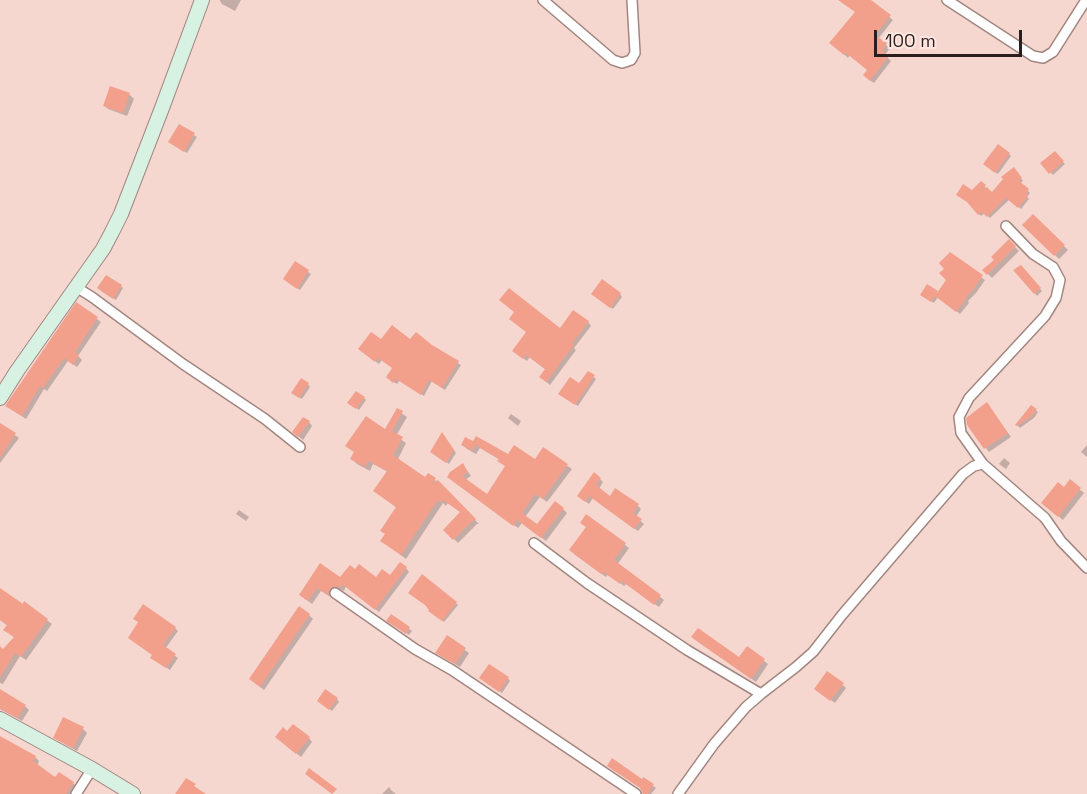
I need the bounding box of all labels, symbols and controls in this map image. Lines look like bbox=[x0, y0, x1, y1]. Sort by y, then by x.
scale bar bbox=[877, 18, 1026, 56]
text: 100 m bbox=[885, 29, 936, 52]

